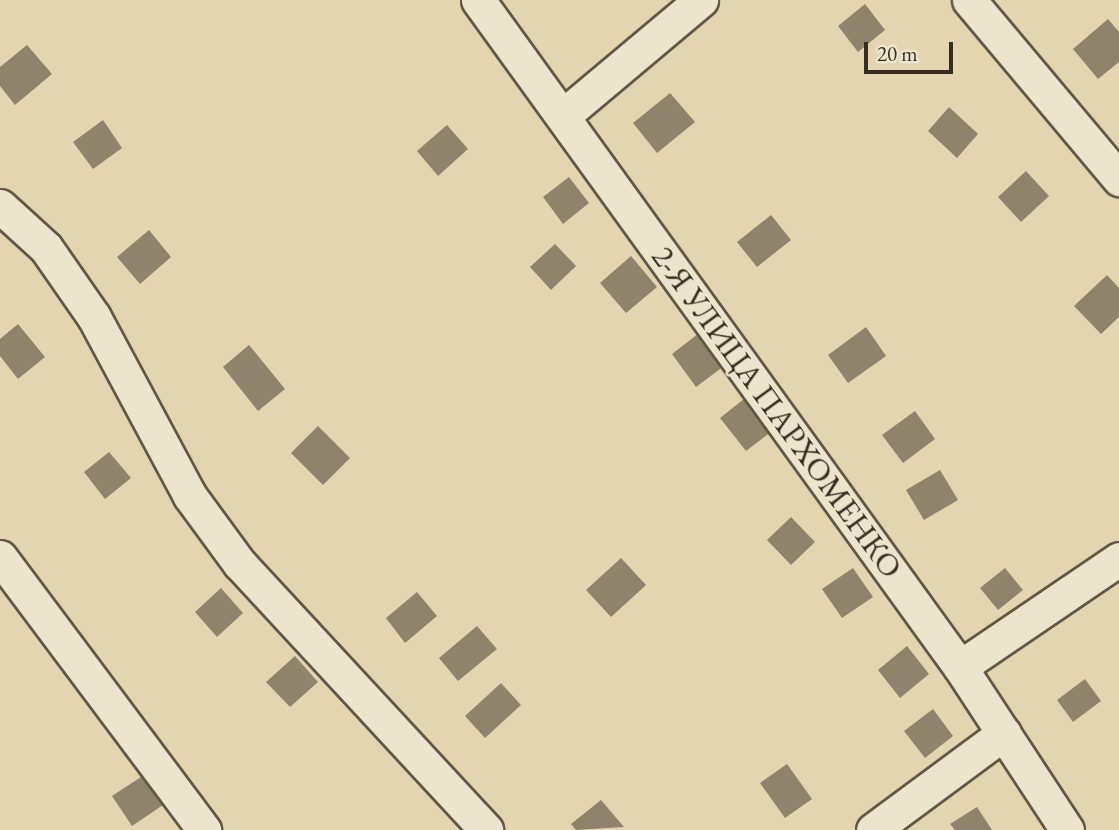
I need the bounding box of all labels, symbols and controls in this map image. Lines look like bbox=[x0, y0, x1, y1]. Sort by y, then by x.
scale bar bbox=[867, 28, 956, 72]
text: 20 m bbox=[877, 40, 918, 67]
street label: 2-Я УЛИЦА ПАРХОМЕНКО bbox=[644, 238, 910, 586]

